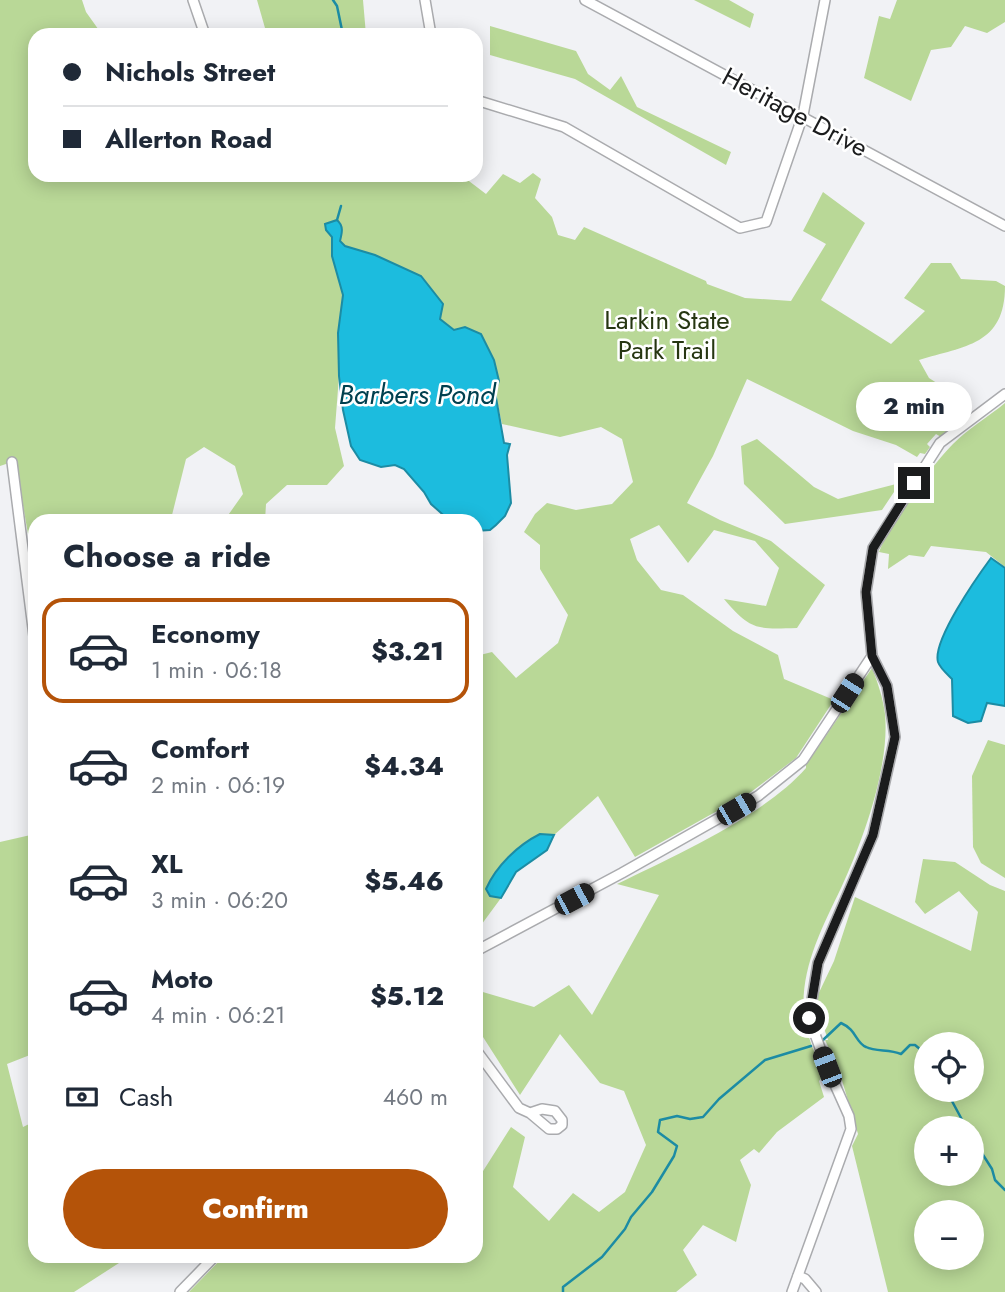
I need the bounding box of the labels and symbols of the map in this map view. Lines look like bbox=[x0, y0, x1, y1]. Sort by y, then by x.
street label: Heritage Drive bbox=[715, 58, 875, 166]
park label: Larkin State Park Trail bbox=[604, 301, 730, 369]
water label: Barbers Pond bbox=[339, 374, 497, 415]
callout: 2 min bbox=[856, 382, 972, 430]
route end bbox=[898, 467, 930, 499]
car bbox=[827, 670, 868, 716]
car bbox=[713, 789, 760, 829]
car bbox=[551, 880, 598, 918]
route start bbox=[793, 1002, 825, 1034]
car bbox=[810, 1044, 845, 1090]

